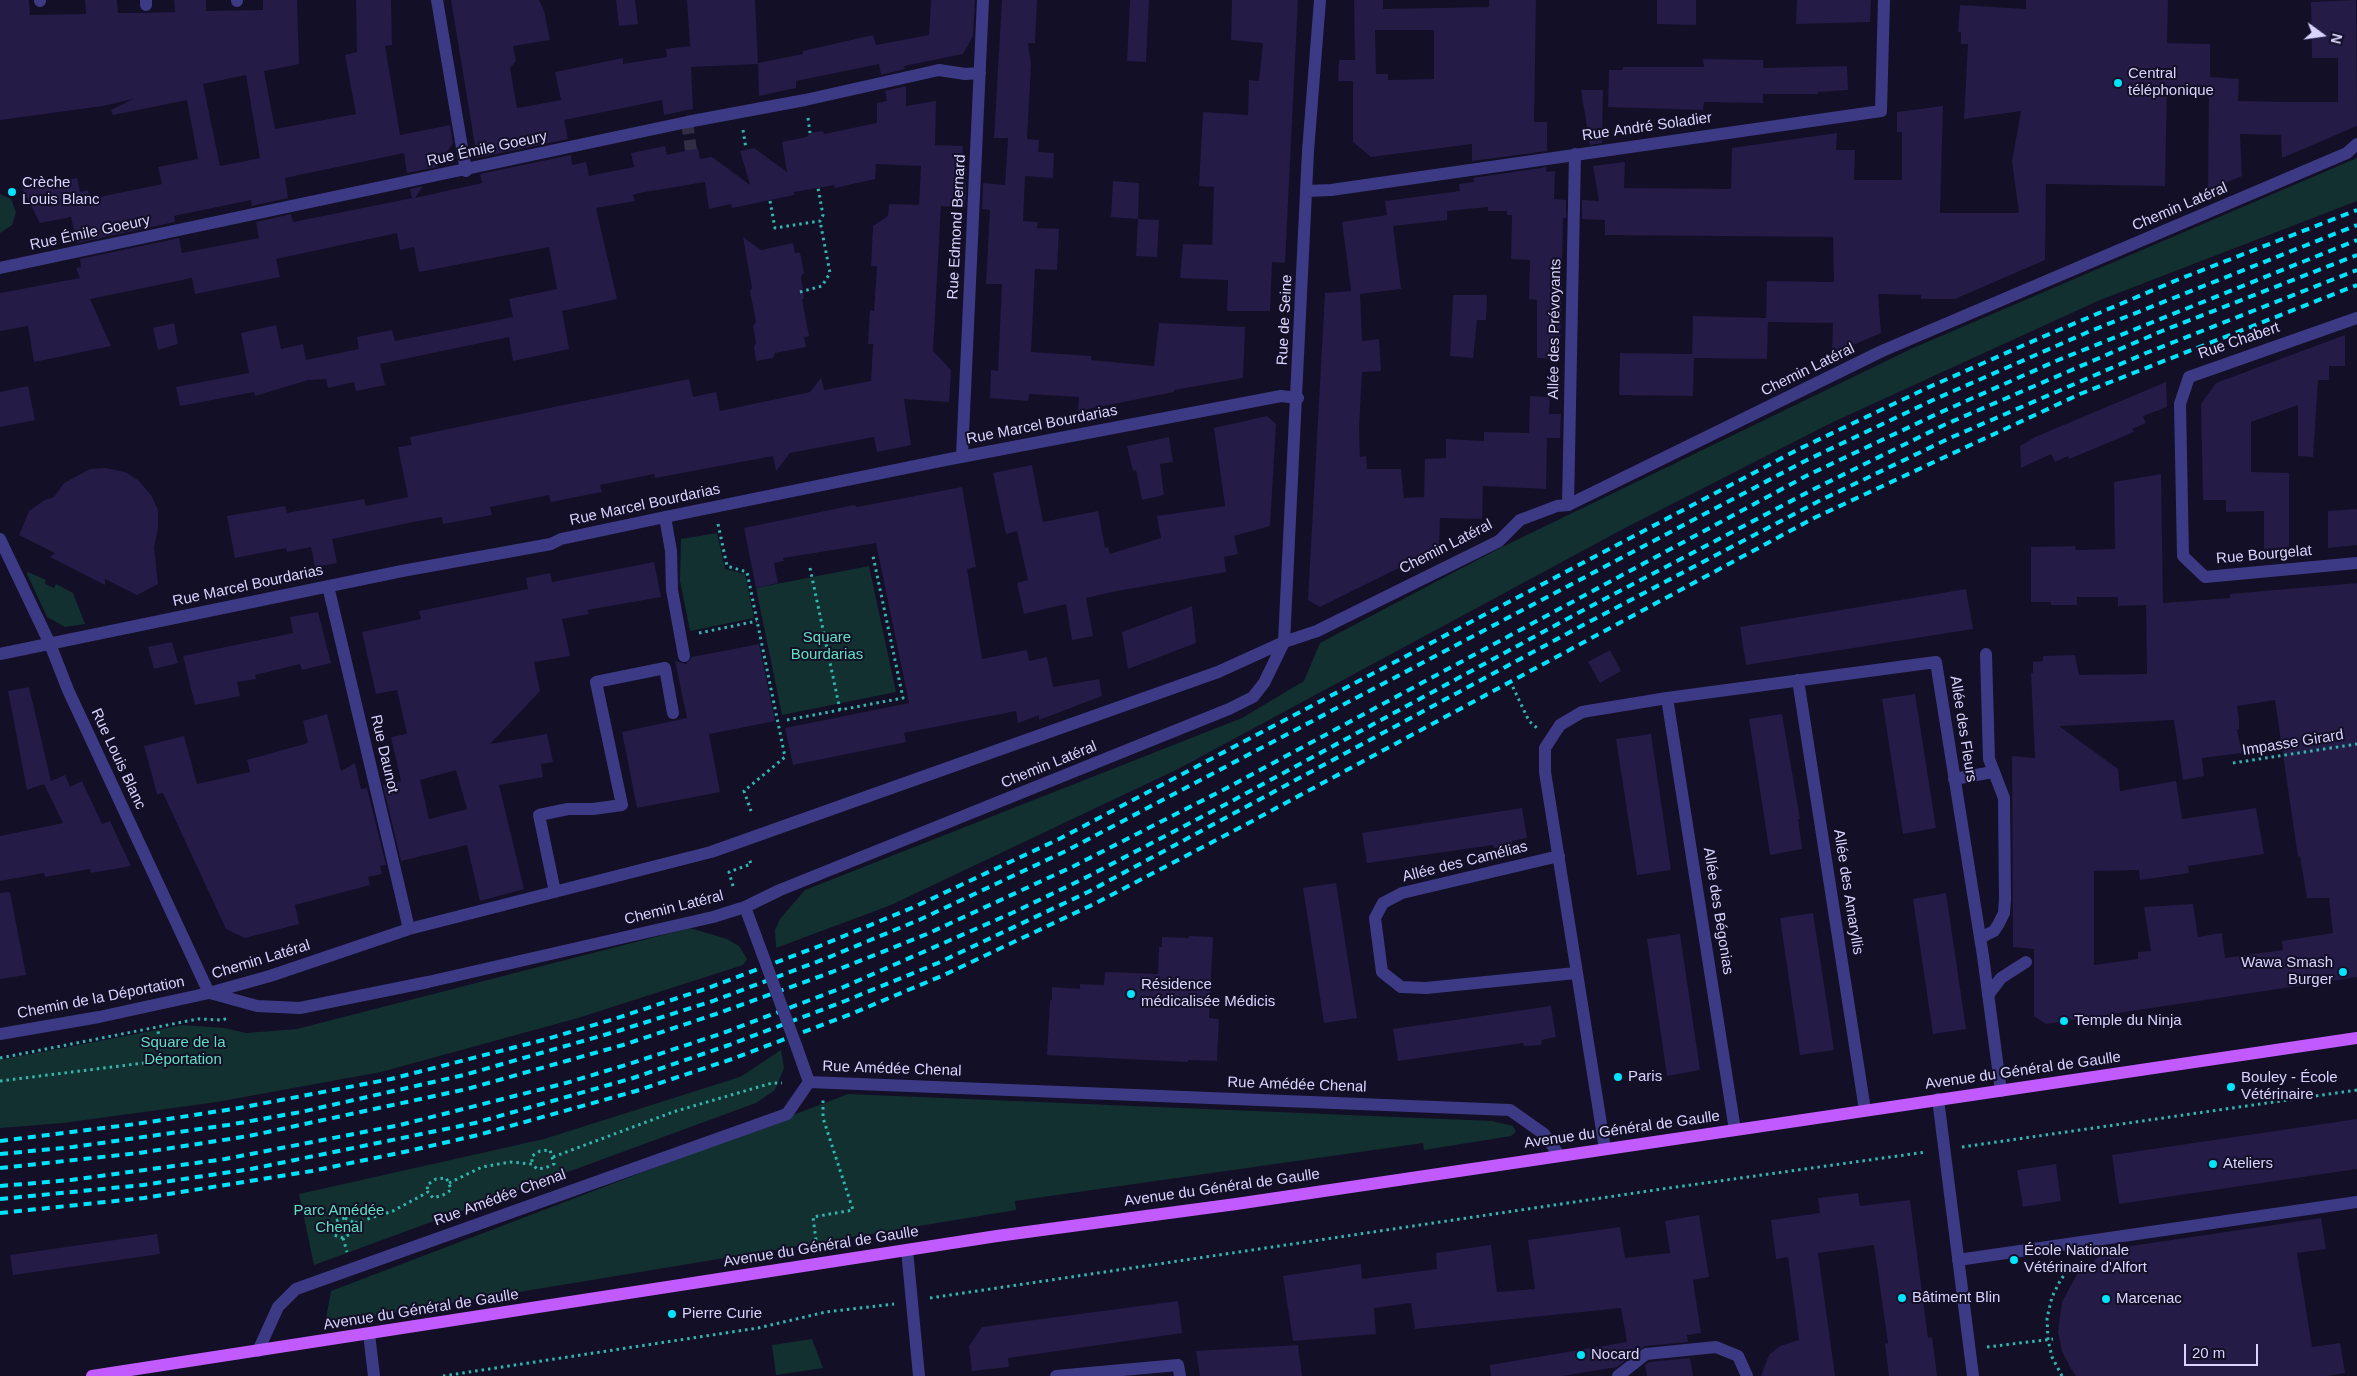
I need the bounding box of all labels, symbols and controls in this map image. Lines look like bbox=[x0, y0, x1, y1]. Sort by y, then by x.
north arrow bbox=[2297, 10, 2347, 60]
text: N bbox=[2328, 32, 2346, 45]
place label: Central téléphonique bbox=[2128, 65, 2214, 100]
marker: Central téléphonique bbox=[2112, 77, 2124, 89]
street label: Rue André Soladier bbox=[1581, 109, 1713, 145]
street label: Rue Émile Goeury bbox=[425, 127, 549, 171]
street label: Rue Edmond Bernard bbox=[944, 154, 970, 300]
place label: Crèche Louis Blanc bbox=[22, 174, 100, 209]
street label: Chemin Latéral bbox=[2130, 179, 2230, 235]
marker: Crèche Louis Blanc bbox=[6, 186, 18, 198]
street label: Rue Émile Goeury bbox=[28, 211, 152, 255]
street label: Allée des Prévoyants bbox=[1545, 258, 1565, 400]
street label: Rue de Seine bbox=[1274, 274, 1296, 366]
street label: Rue Chabert bbox=[2196, 319, 2282, 363]
street label: Chemin Latéral bbox=[1758, 340, 1858, 400]
street label: Rue Marcel Bourdarias bbox=[965, 402, 1119, 448]
street label: Rue Marcel Bourdarias bbox=[568, 480, 722, 530]
street label: Chemin Latéral bbox=[1397, 516, 1495, 578]
street label: Rue Bourgelat bbox=[2215, 542, 2313, 568]
street label: Rue Marcel Bourdarias bbox=[171, 561, 325, 611]
park label: Square Bourdarias bbox=[791, 629, 863, 664]
street label: Allée des Fleurs bbox=[1946, 674, 1980, 784]
street label: Rue Louis Blanc bbox=[87, 706, 149, 812]
street label: Rue Daunot bbox=[366, 713, 402, 795]
street label: Impasse Girard bbox=[2241, 726, 2345, 760]
street label: Chemin Latéral bbox=[998, 738, 1100, 792]
street label: Allée des Amaryllis bbox=[1829, 828, 1867, 956]
street label: Allée des Camélias bbox=[1401, 838, 1529, 886]
street label: Allée des Bégonias bbox=[1699, 846, 1737, 976]
street label: Chemin Latéral bbox=[622, 887, 726, 929]
street label: Chemin Latéral bbox=[210, 937, 312, 983]
place label: Wawa Smash Burger bbox=[2241, 954, 2333, 989]
marker: Wawa Smash Burger bbox=[2337, 966, 2349, 978]
street label: Chemin de la Déportation bbox=[16, 973, 186, 1023]
place label: Résidence médicalisée Médicis bbox=[1141, 976, 1275, 1011]
marker: Résidence médicalisée Médicis bbox=[1125, 988, 1137, 1000]
place label: Temple du Ninja bbox=[2074, 1012, 2182, 1030]
marker: Temple du Ninja bbox=[2058, 1015, 2070, 1027]
park label: Square de la Déportation bbox=[140, 1034, 226, 1069]
street label: Avenue du Général de Gaulle bbox=[1924, 1048, 2122, 1094]
street label: Rue Amédée Chenal bbox=[822, 1058, 962, 1080]
place label: Paris bbox=[1628, 1068, 1662, 1086]
place label: Bouley - École Vétérinaire bbox=[2241, 1069, 2338, 1104]
marker: Paris bbox=[1612, 1071, 1624, 1083]
street label: Rue Amédée Chenal bbox=[1227, 1074, 1367, 1096]
marker: Bouley - École Vétérinaire bbox=[2225, 1081, 2237, 1093]
street label: Avenue du Général de Gaulle bbox=[1523, 1107, 1721, 1153]
place label: Ateliers bbox=[2223, 1155, 2273, 1173]
marker: Ateliers bbox=[2207, 1158, 2219, 1170]
street label: Avenue du Général de Gaulle bbox=[1123, 1165, 1321, 1211]
street label: Rue Amédée Chenal bbox=[431, 1166, 569, 1230]
park label: Parc Amédée Chenal bbox=[294, 1202, 384, 1237]
street label: Avenue du Général de Gaulle bbox=[722, 1223, 920, 1271]
place label: École Nationale Vétérinaire d'Alfort bbox=[2024, 1242, 2147, 1277]
marker: École Nationale Vétérinaire d'Alfort bbox=[2008, 1254, 2020, 1266]
street label: Avenue du Général de Gaulle bbox=[322, 1286, 520, 1334]
place label: Bâtiment Blin bbox=[1912, 1289, 2000, 1307]
place label: Marcenac bbox=[2116, 1290, 2182, 1308]
marker: Bâtiment Blin bbox=[1896, 1292, 1908, 1304]
marker: Marcenac bbox=[2100, 1293, 2112, 1305]
place label: Pierre Curie bbox=[682, 1305, 762, 1323]
marker: Pierre Curie bbox=[666, 1308, 678, 1320]
scale bar bbox=[2187, 1334, 2261, 1366]
text: 20 m bbox=[2192, 1344, 2225, 1361]
place label: Nocard bbox=[1591, 1346, 1639, 1364]
marker: Nocard bbox=[1575, 1349, 1587, 1361]

